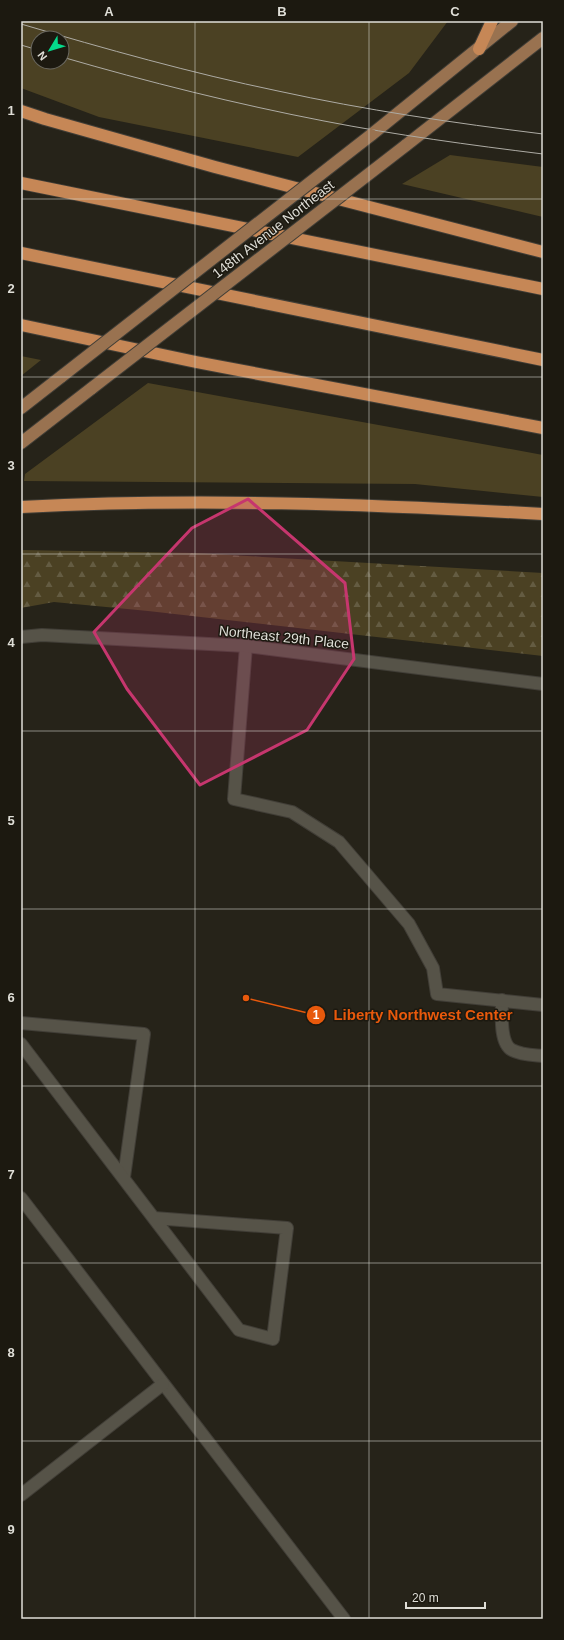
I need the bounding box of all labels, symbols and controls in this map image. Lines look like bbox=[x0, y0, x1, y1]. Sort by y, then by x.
text: A bbox=[104, 4, 114, 19]
text: B bbox=[277, 4, 287, 19]
text: C bbox=[450, 4, 460, 19]
north arrow bbox=[30, 30, 70, 70]
text: N bbox=[35, 49, 49, 63]
text: 1 bbox=[7, 103, 15, 118]
street label: 148th Avenue Northeast bbox=[209, 176, 337, 281]
text: 2 bbox=[7, 281, 15, 296]
text: 3 bbox=[7, 458, 15, 473]
street label: Northeast 29th Place bbox=[218, 622, 350, 652]
text: 4 bbox=[7, 635, 15, 650]
text: 5 bbox=[7, 813, 15, 828]
text: 6 bbox=[7, 990, 15, 1005]
callout: Liberty Northwest Center bbox=[306, 1001, 521, 1028]
text: Liberty Northwest Center bbox=[333, 1006, 513, 1023]
text: 1 bbox=[313, 1008, 320, 1022]
text: 7 bbox=[7, 1167, 15, 1182]
text: 8 bbox=[7, 1345, 15, 1360]
text: 9 bbox=[7, 1522, 15, 1537]
scale bar bbox=[406, 1584, 485, 1610]
text: 20 m bbox=[412, 1591, 439, 1605]

